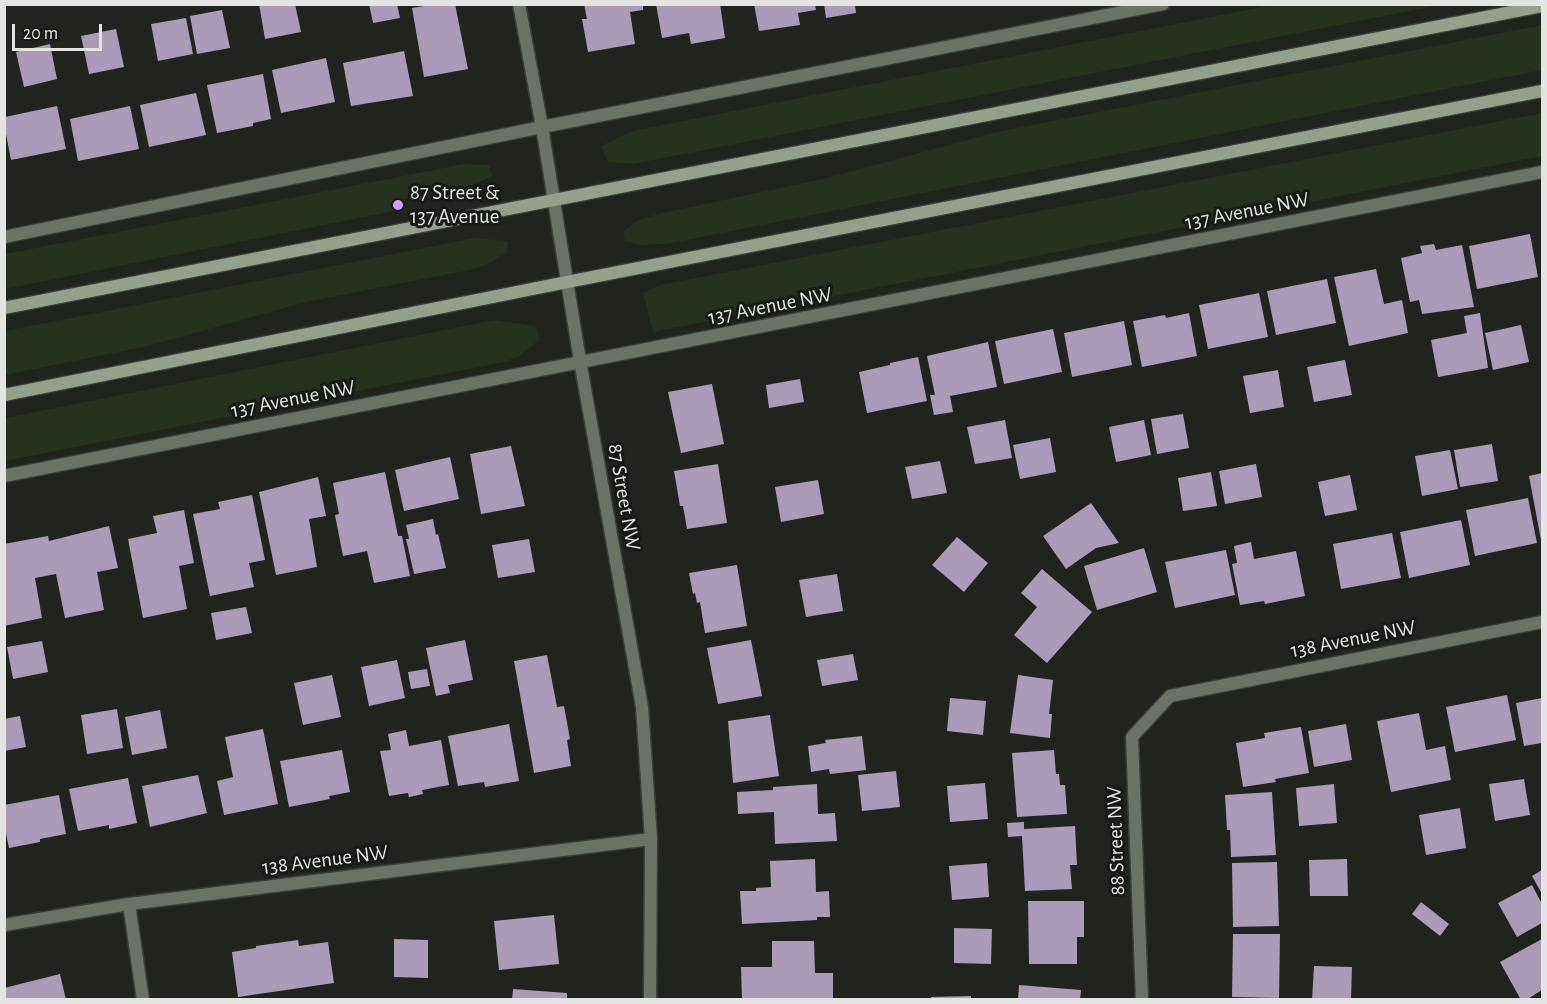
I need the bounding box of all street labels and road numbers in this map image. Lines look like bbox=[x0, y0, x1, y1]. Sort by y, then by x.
street label: 137 Avenue NW bbox=[1183, 187, 1311, 235]
street label: 137 Avenue NW bbox=[706, 282, 834, 330]
street label: 137 Avenue NW bbox=[229, 375, 357, 423]
street label: 87 Street NW bbox=[602, 442, 646, 552]
street label: 138 Avenue NW bbox=[1288, 615, 1418, 663]
street label: 88 Street NW bbox=[1102, 786, 1130, 896]
street label: 138 Avenue NW bbox=[261, 840, 389, 880]

